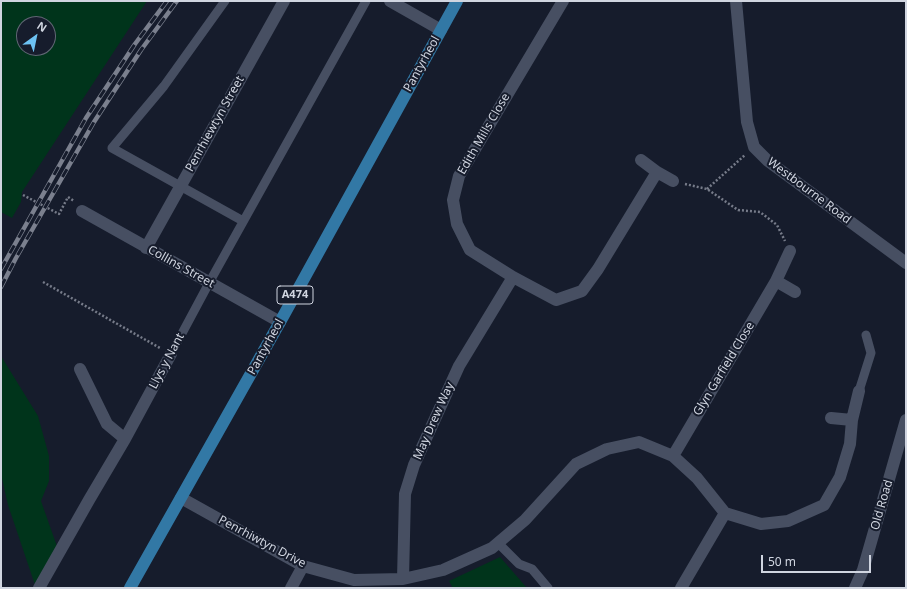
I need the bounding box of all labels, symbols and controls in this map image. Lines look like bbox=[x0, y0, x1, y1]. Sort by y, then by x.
north arrow bbox=[16, 16, 56, 56]
text: N bbox=[34, 18, 50, 35]
street label: Pantyrheol bbox=[401, 34, 443, 94]
street label: Penrhiewtyn Street bbox=[183, 74, 247, 174]
street label: Edith Mills Close bbox=[455, 91, 513, 177]
street label: Westbourne Road bbox=[764, 155, 854, 227]
street label: Collins Street bbox=[145, 243, 217, 291]
road number: A474 bbox=[277, 286, 313, 304]
street label: Pantyrheol bbox=[245, 317, 287, 377]
street label: Glyn Garfield Close bbox=[690, 319, 758, 419]
street label: Llys y Nant bbox=[146, 331, 188, 391]
street label: May Drew Way bbox=[411, 380, 457, 462]
street label: Old Road bbox=[868, 478, 896, 532]
street label: Penrhiwtyn Drive bbox=[216, 513, 308, 571]
scale bar bbox=[763, 547, 873, 573]
text: 50 m bbox=[768, 553, 796, 570]

